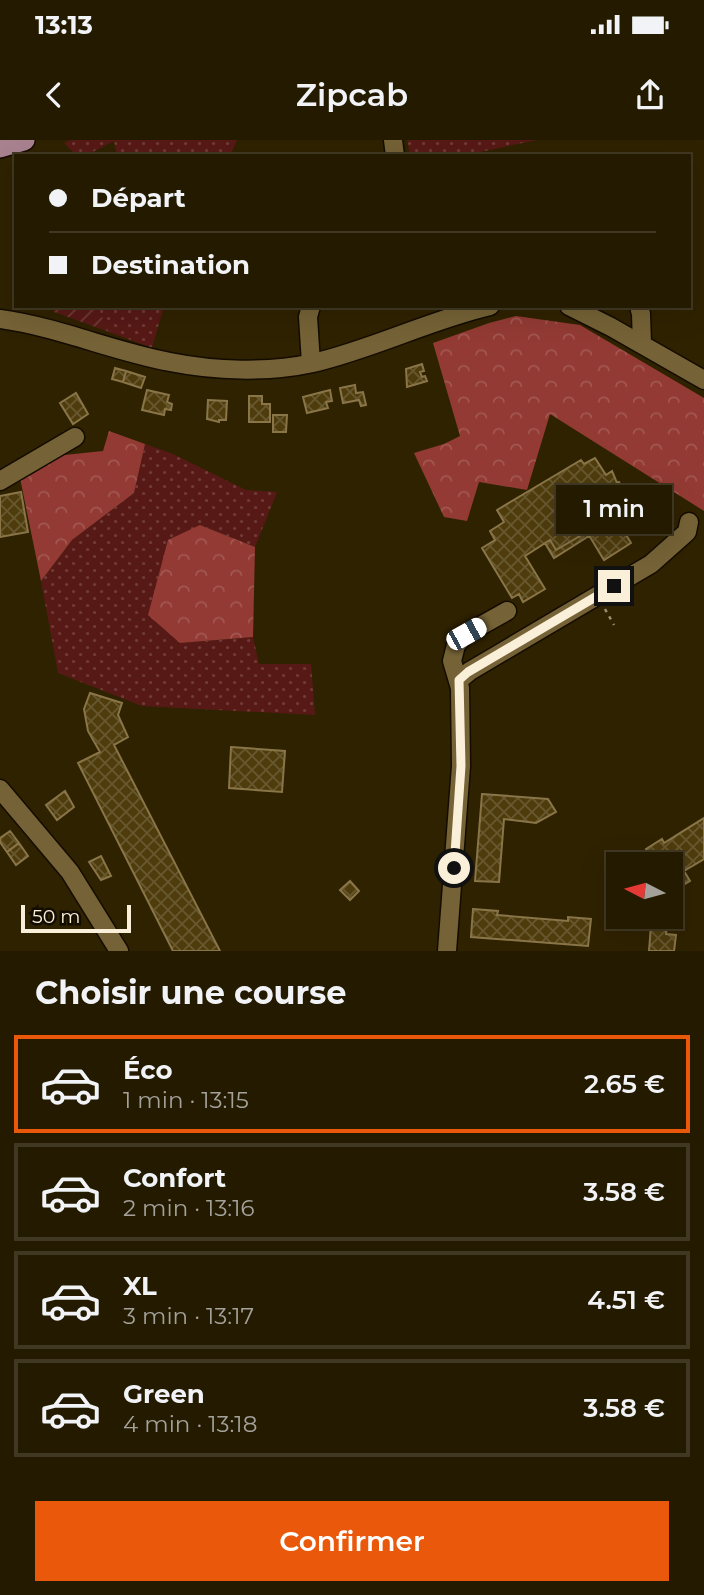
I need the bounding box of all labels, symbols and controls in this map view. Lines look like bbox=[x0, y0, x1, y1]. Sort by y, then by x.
text: 13:13 bbox=[35, 9, 93, 41]
text: Zipcab bbox=[296, 75, 408, 114]
icon: back bbox=[35, 76, 73, 114]
icon: share bbox=[631, 76, 669, 114]
text: Départ bbox=[91, 182, 186, 214]
text: Destination bbox=[91, 249, 250, 281]
callout: 1 min bbox=[556, 484, 672, 534]
text: 1 min bbox=[583, 495, 645, 523]
route end bbox=[598, 570, 630, 602]
car bbox=[443, 615, 490, 653]
route start bbox=[438, 852, 470, 884]
north arrow bbox=[606, 852, 682, 929]
map controls bbox=[606, 852, 683, 929]
scale bar bbox=[21, 902, 131, 934]
text: 50 m bbox=[32, 905, 80, 928]
text: Choisir une course bbox=[35, 973, 347, 1012]
icon: car bbox=[39, 1053, 102, 1116]
text: Éco bbox=[123, 1054, 173, 1086]
text: 2.65 € bbox=[584, 1068, 665, 1100]
text: 1 min · 13:15 bbox=[123, 1086, 249, 1114]
icon: car bbox=[39, 1161, 102, 1224]
text: Confort bbox=[123, 1162, 226, 1194]
text: 3.58 € bbox=[583, 1176, 665, 1208]
text: 2 min · 13:16 bbox=[123, 1194, 255, 1222]
icon: car bbox=[39, 1269, 102, 1332]
text: XL bbox=[123, 1270, 157, 1302]
text: 4.51 € bbox=[587, 1284, 665, 1316]
text: 3 min · 13:17 bbox=[123, 1302, 254, 1330]
icon: car bbox=[39, 1377, 102, 1440]
text: Green bbox=[123, 1378, 205, 1410]
text: 3.58 € bbox=[583, 1392, 665, 1424]
text: 4 min · 13:18 bbox=[123, 1410, 257, 1438]
button: Confirmer bbox=[35, 1501, 669, 1581]

